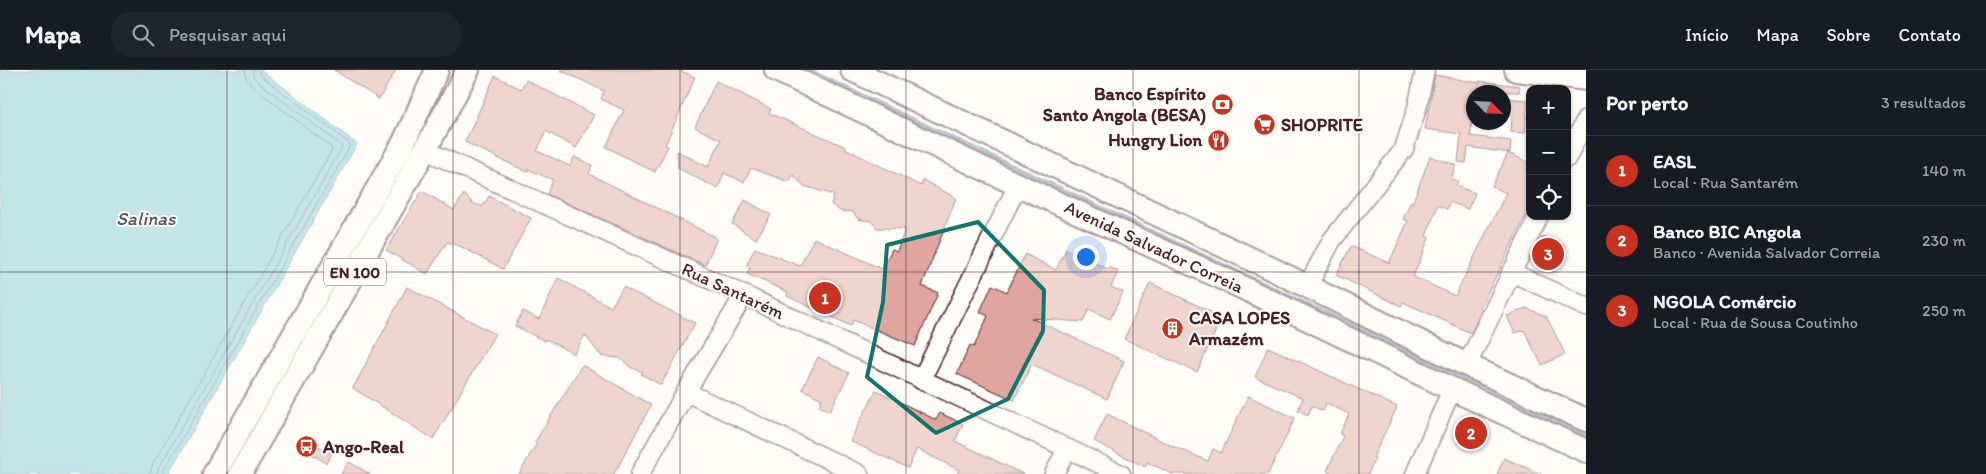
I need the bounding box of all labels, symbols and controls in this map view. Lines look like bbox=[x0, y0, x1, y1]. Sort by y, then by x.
search box bbox=[111, 12, 461, 57]
text: Mapa bbox=[25, 20, 81, 49]
icon: search bbox=[129, 21, 157, 49]
text: Pesquisar aqui bbox=[169, 23, 286, 46]
text: Início bbox=[1685, 24, 1729, 46]
text: Mapa bbox=[1757, 24, 1799, 46]
text: Sobre bbox=[1827, 24, 1871, 46]
text: Contato bbox=[1899, 24, 1961, 46]
place label: Banco Espírito Santo Angola (BESA) bbox=[1043, 83, 1206, 126]
north arrow bbox=[1466, 85, 1511, 130]
map controls bbox=[1526, 85, 1571, 220]
button: + bbox=[1526, 85, 1571, 130]
text: Por perto bbox=[1606, 90, 1688, 115]
bank icon: Banco Espírito Santo Angola (BESA) bbox=[1210, 92, 1234, 116]
text: 3 resultados bbox=[1881, 93, 1966, 112]
supermarket icon: SHOPRITE bbox=[1253, 113, 1277, 137]
place label: SHOPRITE bbox=[1281, 114, 1363, 136]
restaurant icon: Hungry Lion bbox=[1206, 128, 1230, 152]
place label: Hungry Lion bbox=[1108, 129, 1202, 151]
button: − bbox=[1526, 130, 1571, 175]
text: EASL bbox=[1653, 150, 1696, 173]
text: 1 bbox=[1618, 161, 1626, 180]
text: 140 m bbox=[1922, 161, 1966, 180]
text: Local · Rua Santarém bbox=[1653, 173, 1798, 192]
button: locate bbox=[1526, 175, 1571, 220]
street label: Avenida Salvador Correia bbox=[1061, 196, 1247, 298]
water label: Salinas bbox=[116, 207, 176, 230]
text: Banco BIC Angola bbox=[1653, 220, 1801, 243]
text: 2 bbox=[1618, 231, 1626, 250]
text: 230 m bbox=[1922, 231, 1966, 250]
pin: 3 bbox=[1532, 235, 1564, 273]
text: Banco · Avenida Salvador Correia bbox=[1653, 243, 1880, 262]
your location bbox=[1073, 244, 1099, 270]
road number: EN 100 bbox=[324, 258, 386, 286]
street label: Rua Santarém bbox=[678, 258, 788, 324]
pin: 1 bbox=[809, 279, 841, 317]
text: NGOLA Comércio bbox=[1653, 290, 1796, 313]
text: 3 bbox=[1618, 301, 1626, 320]
text: 250 m bbox=[1922, 301, 1966, 320]
place label: CASA LOPES Armazém bbox=[1188, 307, 1290, 350]
text: Local · Rua de Sousa Coutinho bbox=[1653, 313, 1858, 332]
building icon: CASA LOPES Armazém bbox=[1161, 316, 1185, 340]
pin: 2 bbox=[1455, 414, 1487, 452]
bus stop icon: Ango-Real bbox=[295, 435, 319, 459]
place label: Ango-Real bbox=[322, 436, 405, 458]

